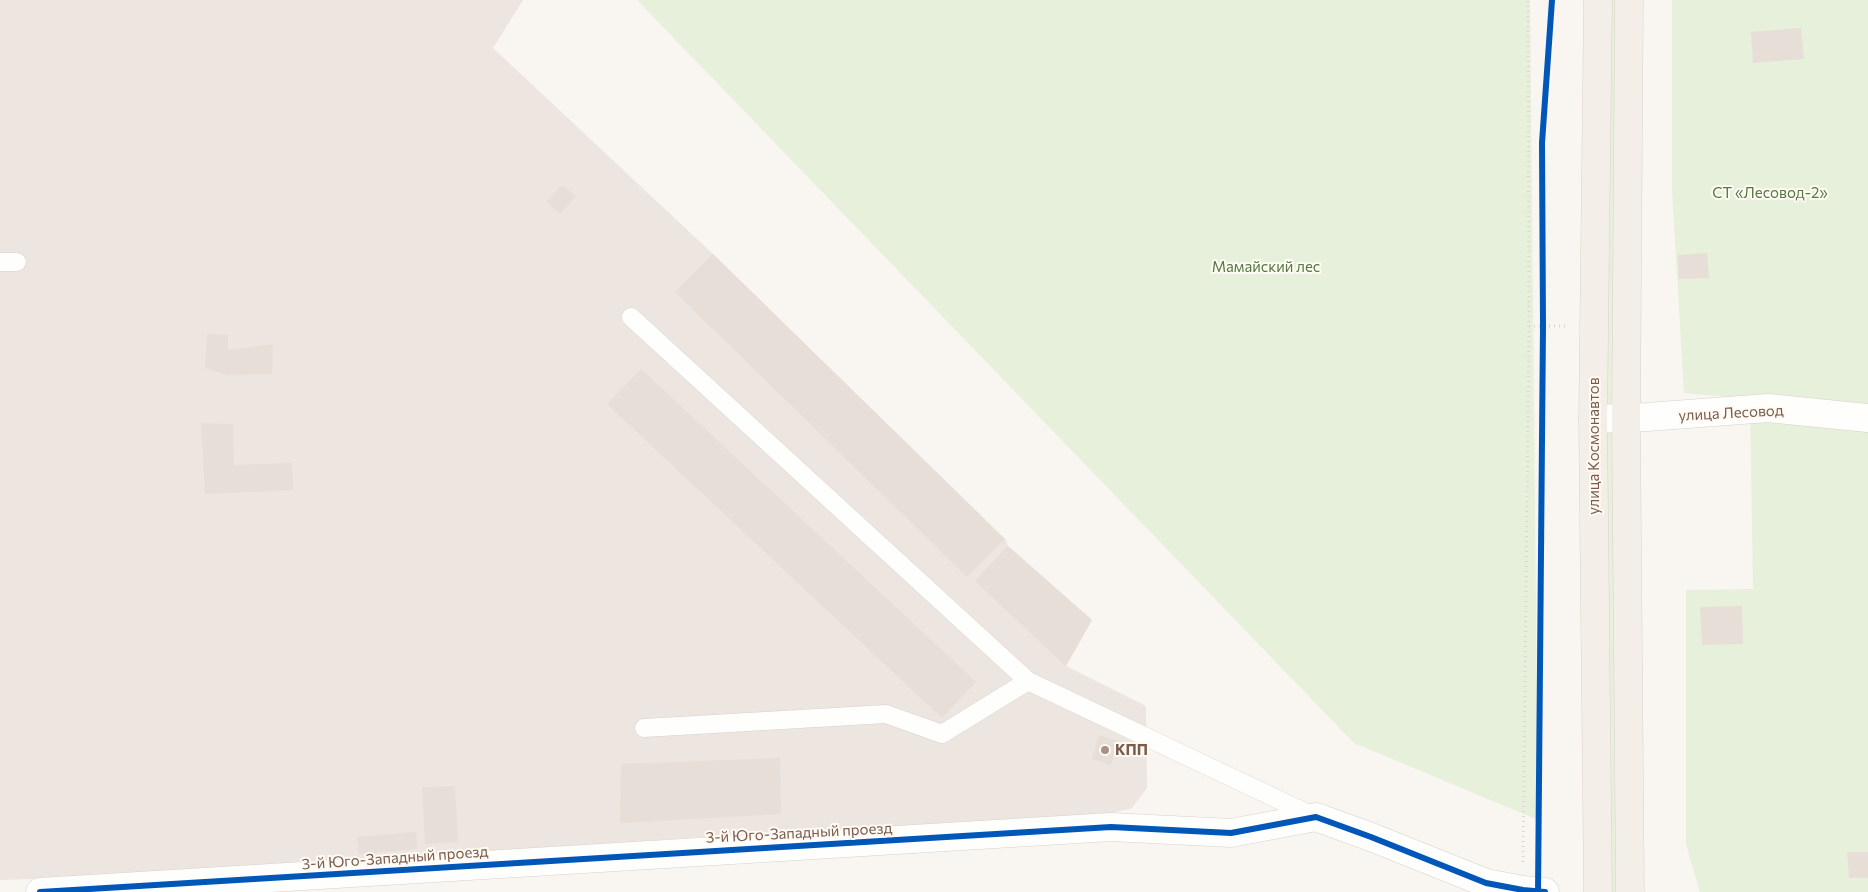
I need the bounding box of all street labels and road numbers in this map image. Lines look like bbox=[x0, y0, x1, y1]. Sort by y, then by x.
street label: улица Космонавтов bbox=[1585, 377, 1603, 515]
street label: улица Лесовод bbox=[1678, 401, 1784, 425]
street label: 3-й Юго-Западный проезд bbox=[705, 819, 893, 847]
street label: 3-й Юго-Западный проезд bbox=[301, 843, 489, 873]

